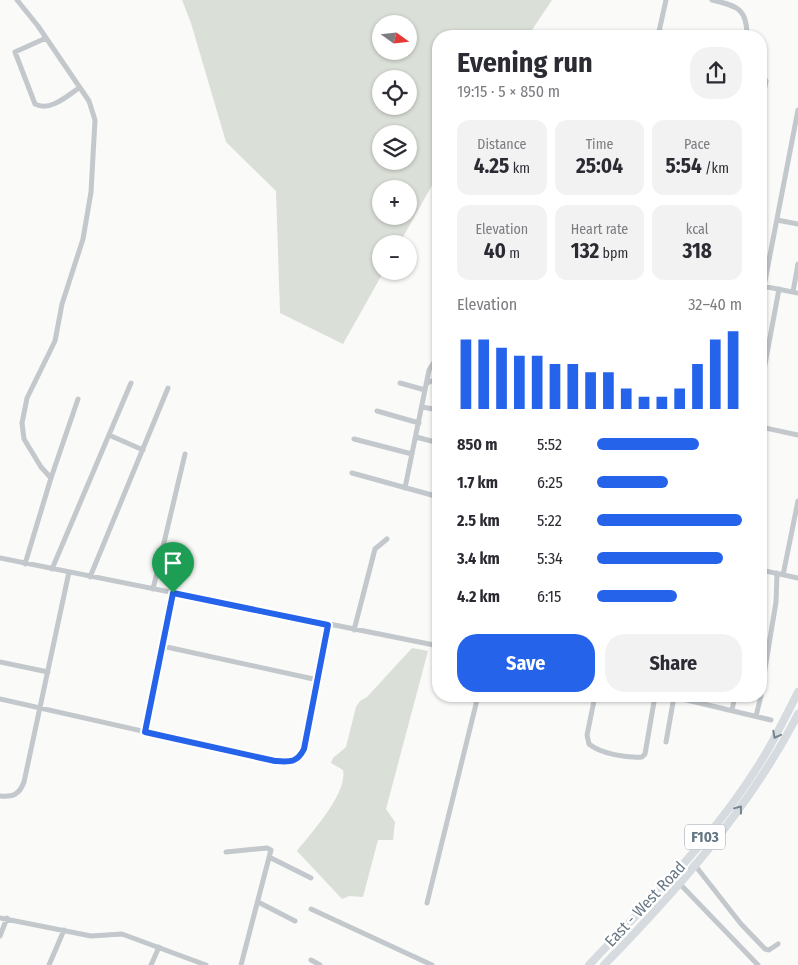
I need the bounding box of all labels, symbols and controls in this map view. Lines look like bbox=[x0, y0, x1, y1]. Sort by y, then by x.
north arrow bbox=[372, 15, 418, 60]
map controls bbox=[372, 15, 417, 280]
text: Evening run bbox=[457, 46, 593, 79]
button: share bbox=[690, 47, 742, 99]
button: locate bbox=[372, 70, 417, 115]
text: 19:15 · 5 × 850 m bbox=[457, 82, 560, 101]
button: layers bbox=[372, 125, 417, 170]
text: Distance bbox=[477, 136, 526, 153]
text: Time bbox=[586, 136, 613, 153]
text: Pace bbox=[684, 136, 710, 153]
text: 4.25 bbox=[474, 153, 509, 179]
text: 25:04 bbox=[576, 153, 623, 179]
text: 5:54 bbox=[665, 153, 702, 179]
text: km bbox=[509, 160, 530, 177]
text: /km bbox=[702, 160, 729, 177]
button: + bbox=[372, 180, 417, 225]
text: Elevation bbox=[475, 221, 528, 238]
text: Heart rate bbox=[571, 221, 628, 238]
text: kcal bbox=[686, 221, 708, 238]
button: − bbox=[372, 235, 417, 280]
text: 40 bbox=[484, 238, 506, 264]
text: 132 bbox=[571, 238, 599, 264]
text: 318 bbox=[682, 238, 712, 264]
text: m bbox=[506, 245, 520, 262]
text: bpm bbox=[599, 245, 628, 262]
text: Elevation bbox=[457, 295, 517, 314]
text: 32–40 m bbox=[688, 295, 742, 314]
text: 850 m bbox=[457, 435, 498, 454]
text: 5:52 bbox=[537, 435, 562, 454]
text: 1.7 km bbox=[457, 473, 498, 492]
text: 6:25 bbox=[537, 473, 563, 492]
text: 2.5 km bbox=[457, 511, 500, 530]
text: 5:22 bbox=[537, 511, 562, 530]
pin bbox=[152, 542, 194, 593]
icon: arrive bbox=[159, 549, 187, 577]
text: 3.4 km bbox=[457, 549, 500, 568]
text: 5:34 bbox=[537, 549, 563, 568]
text: 4.2 km bbox=[457, 587, 500, 606]
text: 6:15 bbox=[537, 587, 561, 606]
button: Save bbox=[457, 634, 595, 692]
button: Share bbox=[605, 634, 742, 692]
one-way arrow bbox=[772, 730, 782, 739]
one-way arrow bbox=[733, 805, 742, 815]
road number: F103 bbox=[685, 824, 725, 850]
street label: East - West Road bbox=[601, 858, 689, 950]

